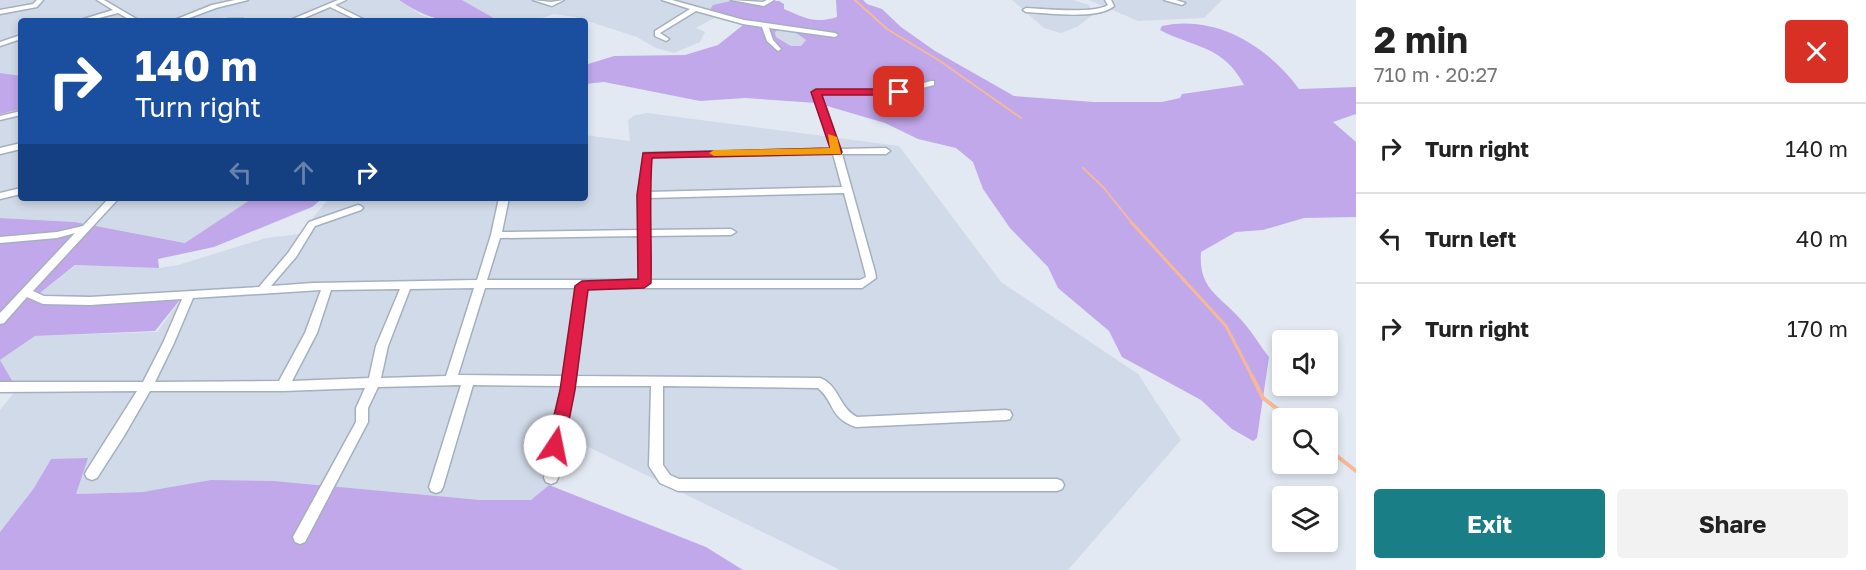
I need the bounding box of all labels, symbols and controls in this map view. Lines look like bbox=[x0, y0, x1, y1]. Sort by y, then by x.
text: 2 min bbox=[1374, 18, 1468, 61]
button: close bbox=[1785, 20, 1848, 83]
text: 140 m bbox=[135, 40, 257, 90]
icon: right bbox=[36, 42, 114, 120]
text: 710 m · 20:27 bbox=[1374, 62, 1498, 86]
pin bbox=[873, 66, 924, 117]
icon: arrive bbox=[882, 75, 915, 108]
text: Turn right bbox=[135, 91, 261, 123]
icon: right bbox=[1374, 132, 1407, 165]
text: Turn right bbox=[1425, 135, 1529, 162]
text: 140 m bbox=[1785, 135, 1848, 162]
icon: left bbox=[224, 156, 257, 189]
icon: ahead bbox=[287, 156, 320, 189]
icon: right bbox=[350, 156, 383, 189]
icon: left bbox=[1374, 222, 1407, 255]
text: Turn left bbox=[1425, 225, 1516, 252]
text: 40 m bbox=[1796, 225, 1848, 252]
icon: right bbox=[1374, 312, 1407, 345]
text: Turn right bbox=[1425, 315, 1529, 342]
text: 170 m bbox=[1787, 315, 1848, 342]
map controls bbox=[1272, 330, 1338, 552]
button: sound bbox=[1272, 330, 1338, 396]
button: search bbox=[1272, 408, 1338, 474]
position arrow bbox=[523, 414, 587, 478]
button: layers bbox=[1272, 486, 1338, 552]
button: Exit bbox=[1374, 489, 1605, 558]
button: Share bbox=[1617, 489, 1848, 558]

